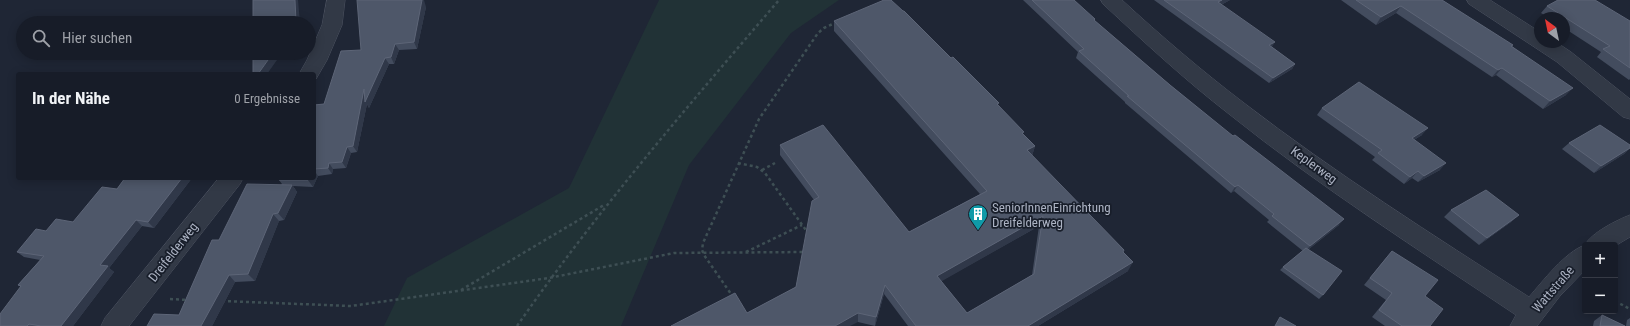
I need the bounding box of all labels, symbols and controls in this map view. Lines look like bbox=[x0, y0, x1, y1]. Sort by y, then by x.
north arrow bbox=[1534, 12, 1570, 48]
search box bbox=[16, 16, 316, 60]
icon: search bbox=[30, 27, 52, 49]
text: Hier suchen bbox=[62, 29, 132, 47]
text: In der Nähe bbox=[32, 88, 110, 108]
text: 0 Ergebnisse bbox=[234, 91, 300, 106]
street label: Keplerweg bbox=[1288, 143, 1340, 187]
place label: SeniorInnenEinrichtung Dreifelderweg bbox=[992, 200, 1111, 230]
building icon: SeniorInnenEinrichtung Dreifelderweg bbox=[967, 203, 989, 231]
street label: Dreifelderweg bbox=[145, 219, 201, 285]
map controls bbox=[1582, 242, 1618, 314]
button: + bbox=[1582, 242, 1618, 278]
street label: Wattstraße bbox=[1529, 263, 1577, 315]
button: − bbox=[1582, 278, 1618, 314]

